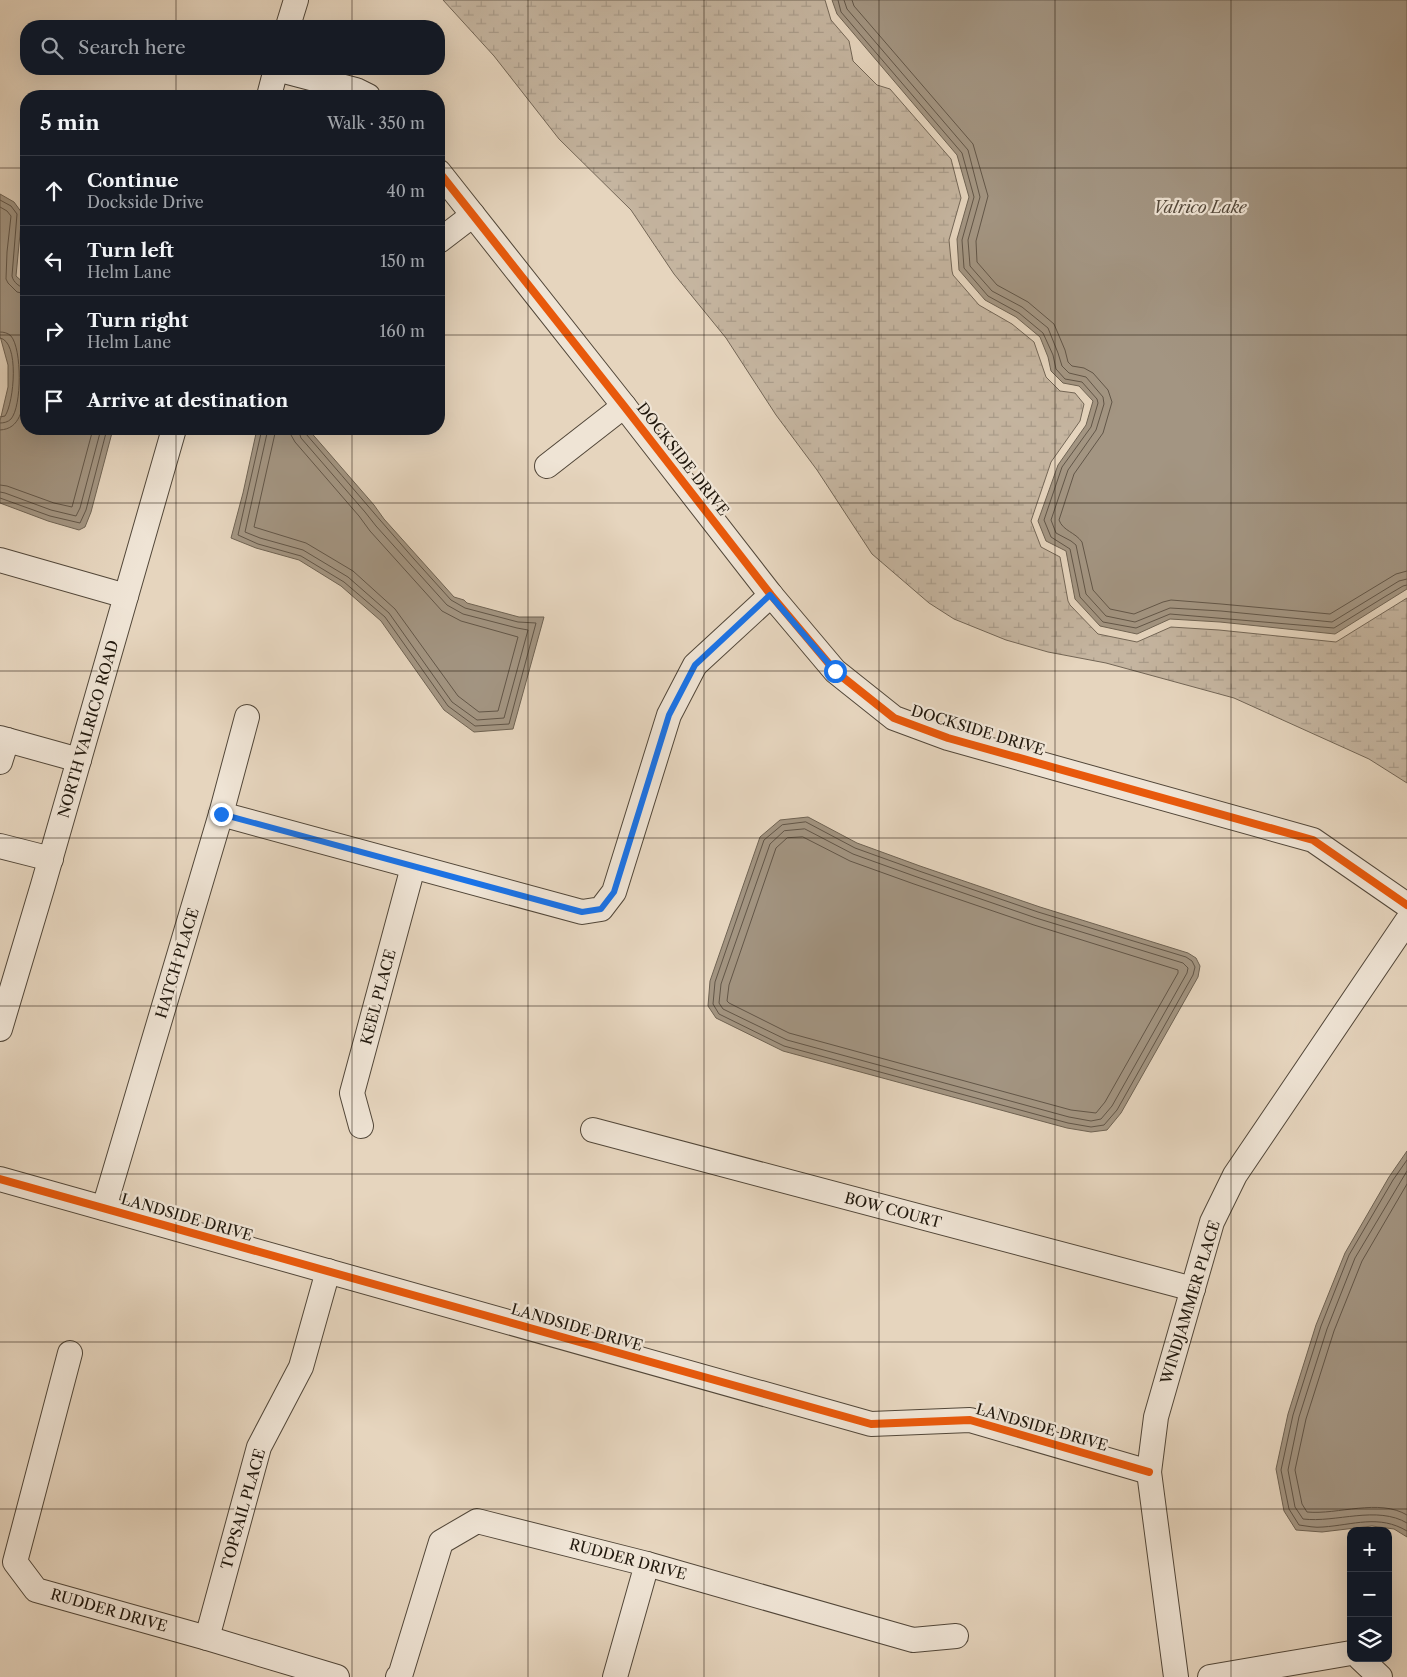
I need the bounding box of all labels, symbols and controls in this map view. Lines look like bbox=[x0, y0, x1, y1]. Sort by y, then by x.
search box bbox=[20, 20, 445, 75]
icon: search bbox=[38, 34, 66, 62]
text: Search here bbox=[78, 36, 186, 59]
text: 5 min bbox=[40, 110, 100, 135]
text: Walk · 350 m bbox=[327, 113, 425, 133]
text: Continue bbox=[87, 169, 179, 192]
icon: ahead bbox=[40, 177, 68, 205]
text: 40 m bbox=[386, 181, 425, 201]
text: Dockside Drive bbox=[87, 192, 204, 212]
water label: Valrico Lake bbox=[1154, 197, 1248, 217]
text: Turn left bbox=[87, 239, 174, 262]
icon: left bbox=[40, 247, 68, 275]
text: 150 m bbox=[380, 251, 425, 271]
text: Helm Lane bbox=[87, 262, 171, 282]
text: Turn right bbox=[87, 309, 188, 332]
icon: right bbox=[40, 317, 68, 345]
text: 160 m bbox=[380, 321, 425, 341]
text: Helm Lane bbox=[87, 332, 171, 352]
icon: arrive bbox=[40, 387, 68, 415]
text: Arrive at destination bbox=[87, 389, 288, 412]
street label: DOCKSIDE DRIVE bbox=[633, 399, 733, 519]
street label: NORTH VALRICO ROAD bbox=[54, 638, 122, 820]
route start bbox=[824, 660, 847, 683]
street label: DOCKSIDE DRIVE bbox=[909, 701, 1047, 759]
route end bbox=[210, 803, 233, 826]
street label: HATCH PLACE bbox=[151, 905, 203, 1021]
street label: KEEL PLACE bbox=[356, 947, 400, 1047]
street label: BOW COURT bbox=[842, 1188, 944, 1232]
street label: LANDSIDE DRIVE bbox=[119, 1189, 255, 1245]
street label: WINDJAMMER PLACE bbox=[1156, 1218, 1224, 1387]
street label: LANDSIDE DRIVE bbox=[509, 1299, 645, 1355]
street label: LANDSIDE DRIVE bbox=[974, 1399, 1110, 1455]
street label: TOPSAIL PLACE bbox=[217, 1447, 269, 1571]
map controls bbox=[1347, 1527, 1392, 1662]
button: + bbox=[1347, 1527, 1392, 1572]
street label: RUDDER DRIVE bbox=[567, 1534, 689, 1584]
button: − bbox=[1347, 1572, 1392, 1617]
street label: RUDDER DRIVE bbox=[48, 1584, 170, 1636]
button: layers bbox=[1347, 1617, 1392, 1662]

